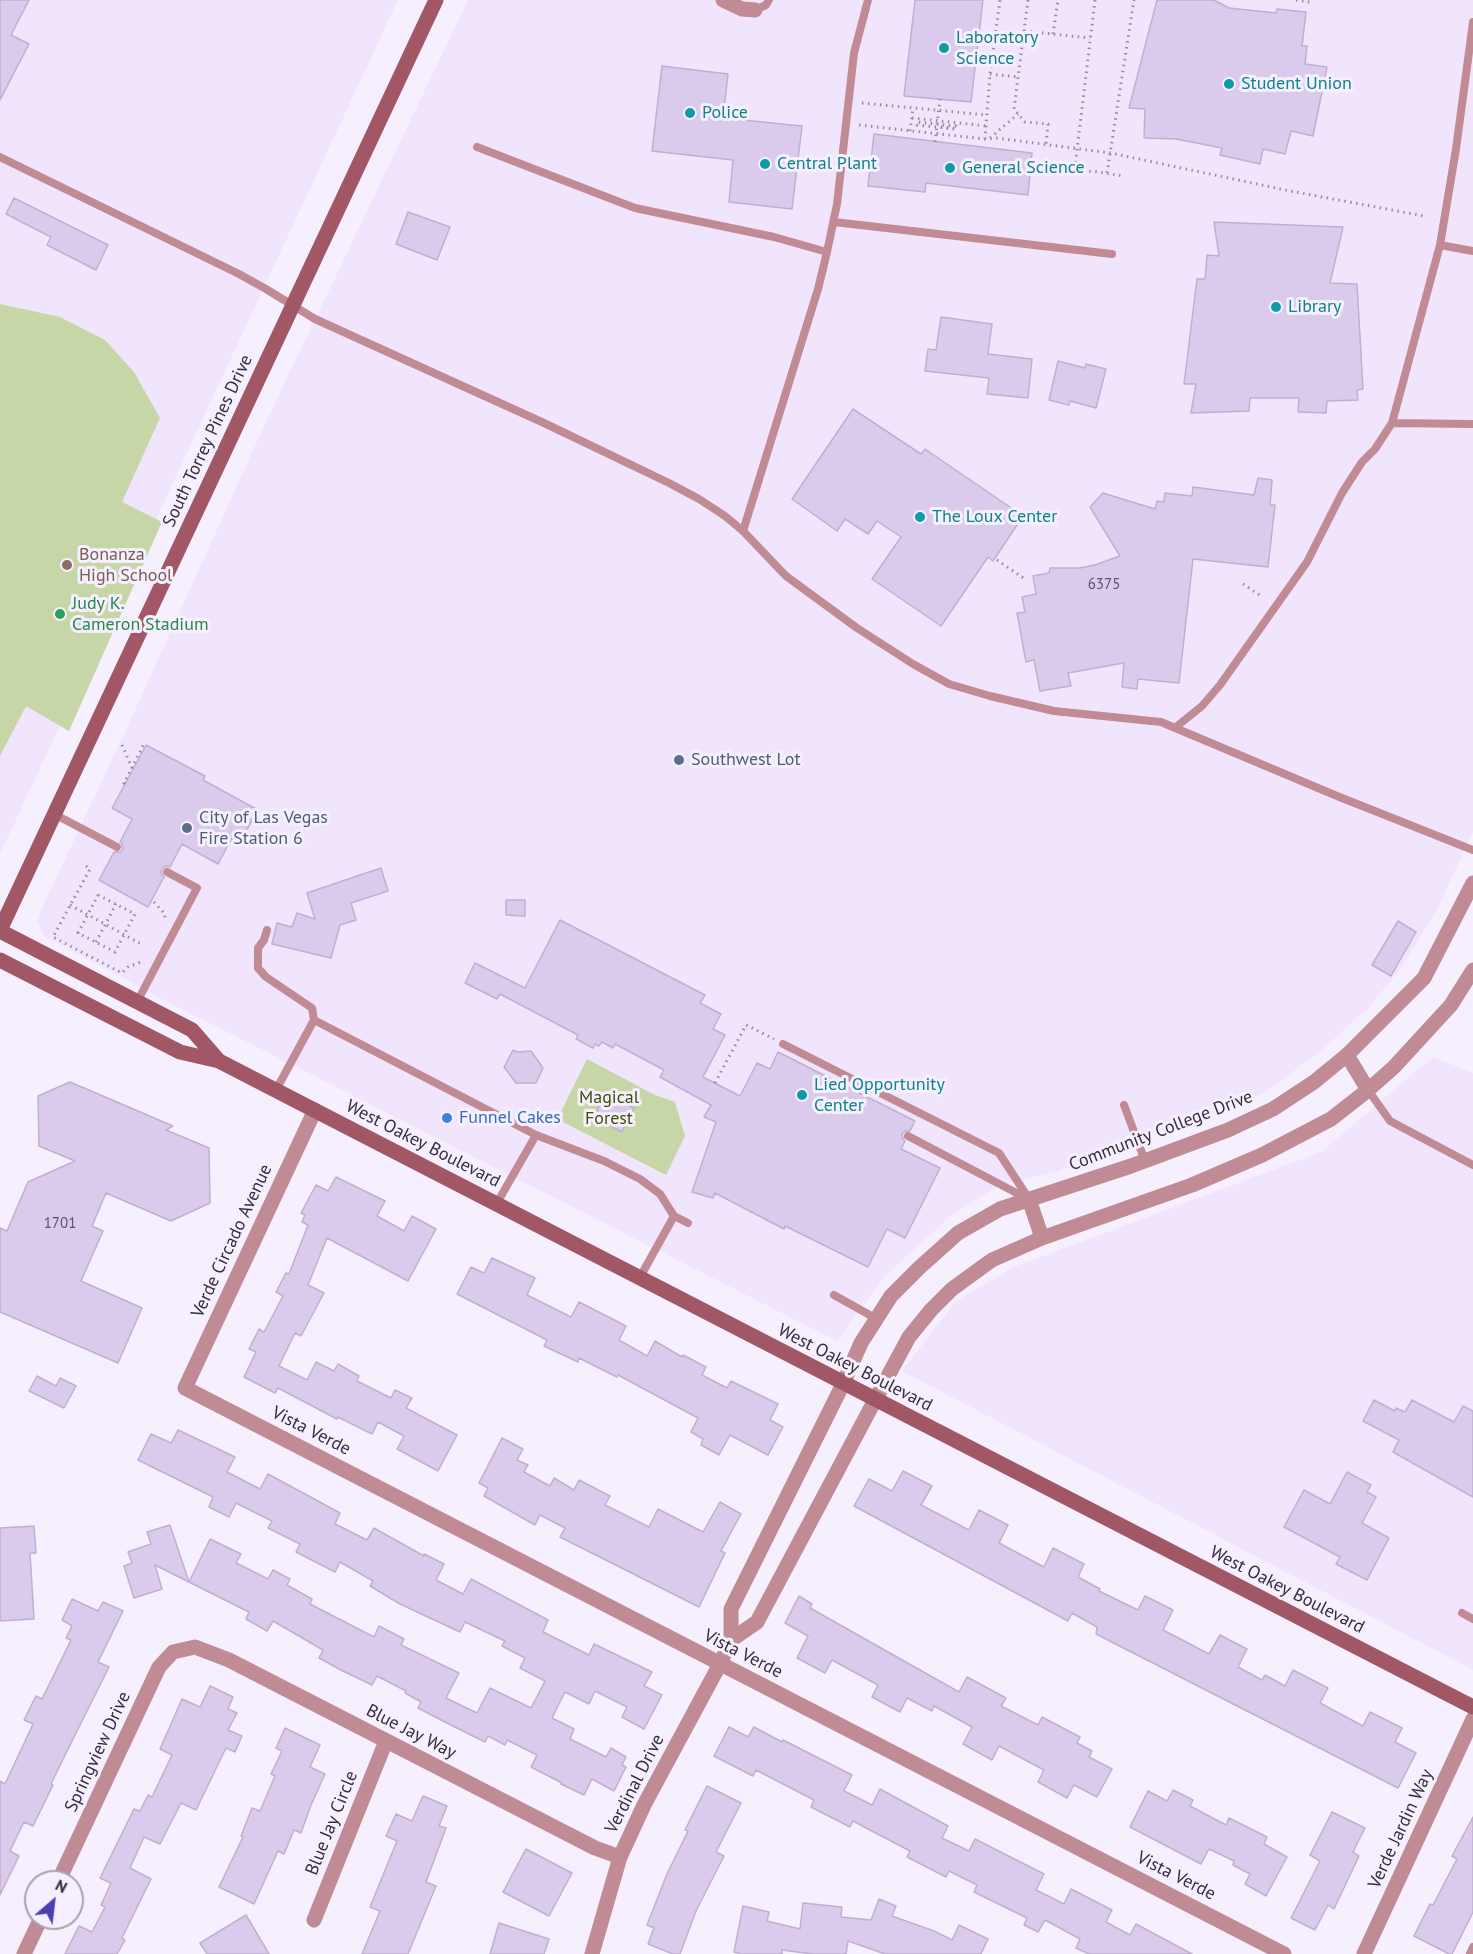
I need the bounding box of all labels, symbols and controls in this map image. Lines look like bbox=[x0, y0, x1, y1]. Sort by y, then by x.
place label: Laboratory Science bbox=[956, 27, 1038, 70]
marker: Laboratory Science bbox=[937, 41, 951, 55]
place label: Student Union bbox=[1241, 73, 1352, 95]
marker: Student Union bbox=[1222, 77, 1236, 91]
place label: Police bbox=[702, 102, 748, 124]
marker: Police bbox=[683, 106, 697, 120]
place label: Central Plant bbox=[777, 153, 877, 175]
marker: Central Plant bbox=[758, 157, 772, 171]
place label: General Science bbox=[962, 157, 1085, 179]
marker: General Science bbox=[943, 161, 957, 175]
place label: Library bbox=[1288, 296, 1341, 318]
marker: Library bbox=[1269, 300, 1283, 314]
street label: South Torrey Pines Drive bbox=[159, 351, 257, 531]
place label: The Loux Center bbox=[932, 506, 1057, 528]
marker: The Loux Center bbox=[913, 510, 927, 524]
place label: Bonanza High School bbox=[79, 544, 172, 586]
marker: Bonanza High School bbox=[60, 558, 74, 572]
house number: 6375 bbox=[1088, 576, 1120, 594]
place label: Judy K. Cameron Stadium bbox=[72, 593, 208, 636]
marker: Judy K. Cameron Stadium bbox=[53, 607, 67, 621]
place label: Southwest Lot bbox=[691, 749, 801, 771]
marker: Southwest Lot bbox=[672, 753, 686, 767]
place label: City of Las Vegas Fire Station 6 bbox=[199, 807, 328, 850]
marker: City of Las Vegas Fire Station 6 bbox=[180, 821, 194, 835]
place label: Lied Opportunity Center bbox=[814, 1074, 945, 1116]
street label: Community College Drive bbox=[1066, 1086, 1256, 1176]
park label: Magical Forest bbox=[579, 1087, 639, 1130]
marker: Lied Opportunity Center bbox=[795, 1088, 809, 1102]
street label: West Oakey Boulevard bbox=[342, 1096, 504, 1192]
place label: Funnel Cakes bbox=[459, 1107, 561, 1129]
marker: Funnel Cakes bbox=[440, 1111, 454, 1125]
street label: Verde Circado Avenue bbox=[187, 1161, 277, 1321]
house number: 1701 bbox=[44, 1215, 76, 1233]
street label: West Oakey Boulevard bbox=[774, 1320, 936, 1416]
street label: Vista Verde bbox=[268, 1402, 354, 1460]
street label: West Oakey Boulevard bbox=[1206, 1542, 1368, 1638]
street label: Vista Verde bbox=[700, 1625, 786, 1683]
street label: Springview Drive bbox=[61, 1688, 135, 1816]
street label: Blue Jay Way bbox=[362, 1700, 460, 1764]
street label: Verdinal Drive bbox=[601, 1731, 669, 1837]
street label: Verde Jardin Way bbox=[1364, 1766, 1438, 1892]
street label: Blue Jay Circle bbox=[301, 1768, 363, 1878]
street label: Vista Verde bbox=[1133, 1847, 1219, 1905]
north arrow bbox=[24, 1870, 84, 1930]
text: N bbox=[52, 1875, 71, 1897]

